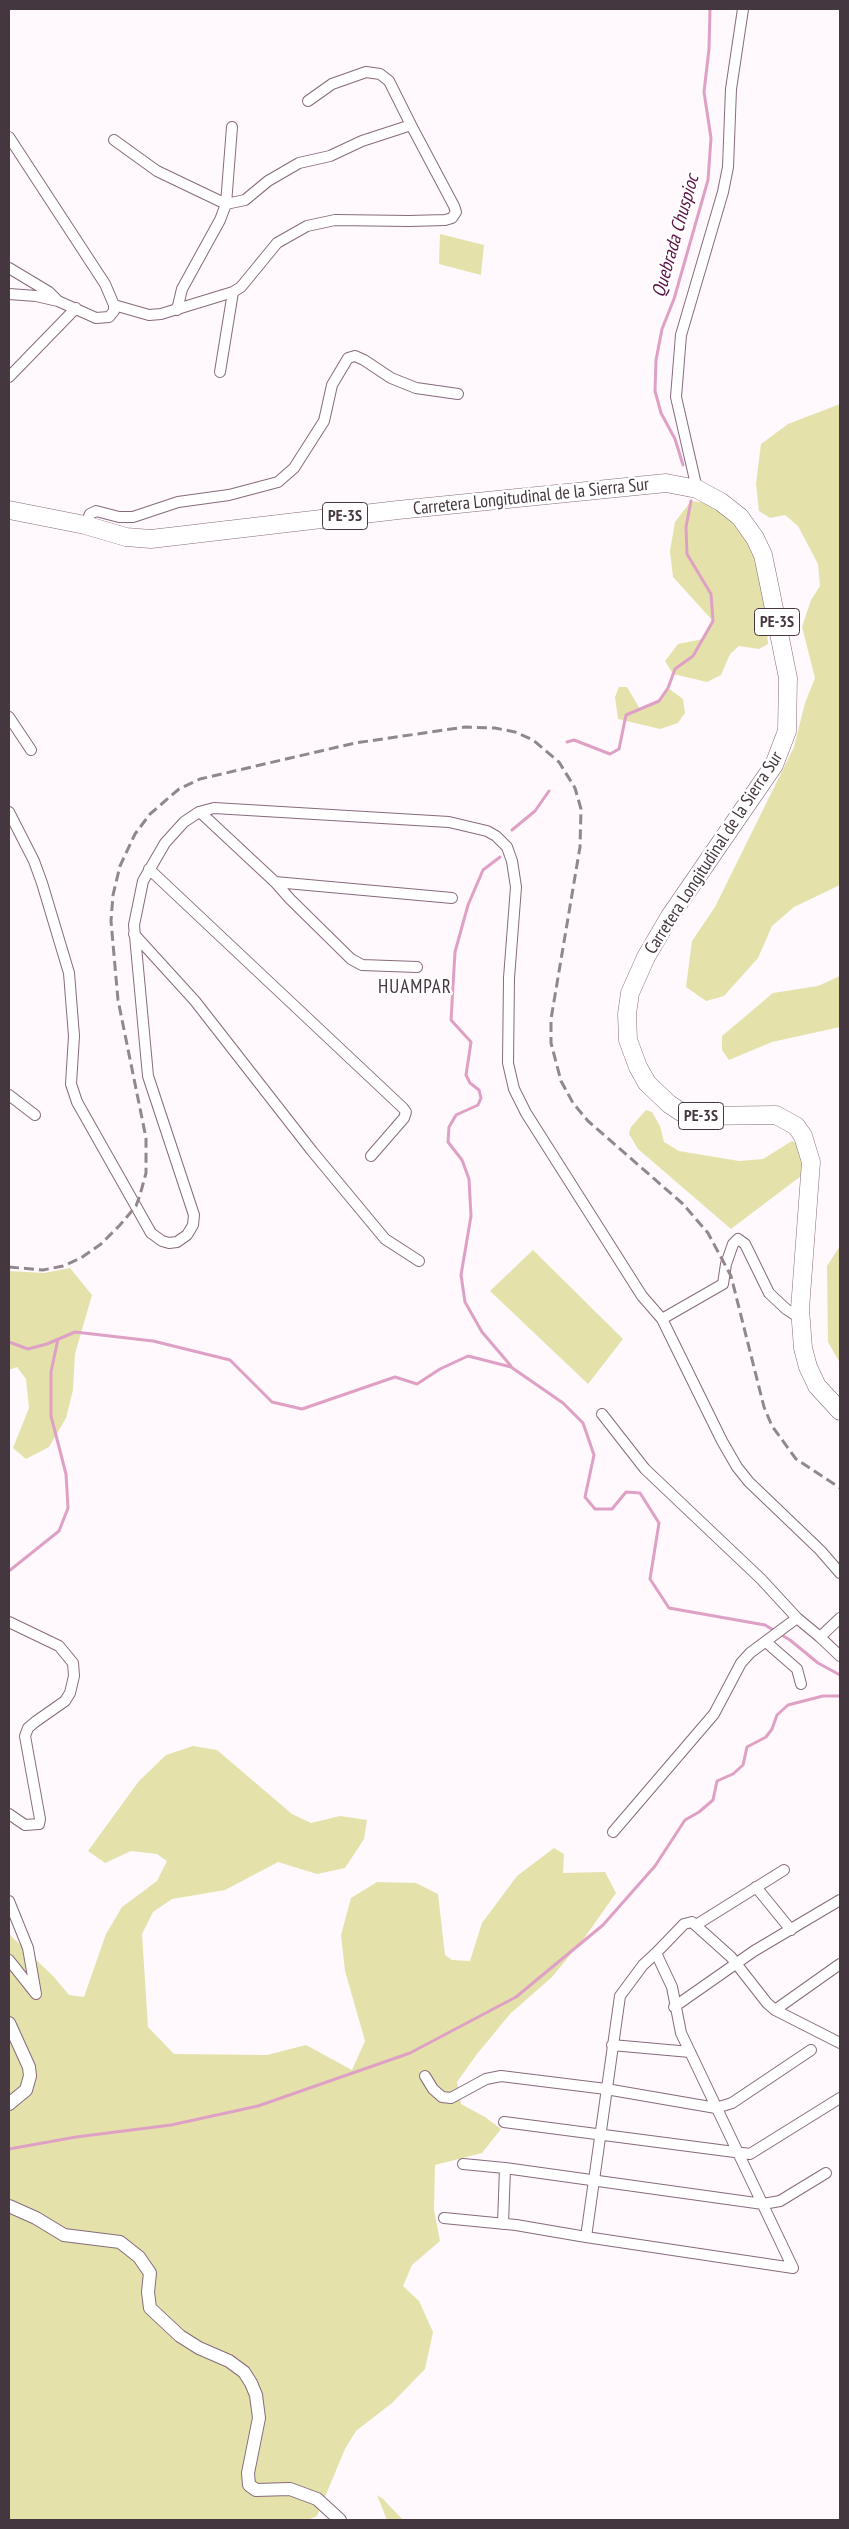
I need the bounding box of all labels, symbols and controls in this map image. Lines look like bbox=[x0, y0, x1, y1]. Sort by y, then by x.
water label: Quebrada Chuspioc bbox=[648, 172, 704, 300]
street label: Carretera Longitudinal de la Sierra Sur bbox=[412, 474, 650, 520]
road number: PE-3S bbox=[322, 502, 368, 530]
road number: PE-3S bbox=[754, 608, 800, 636]
street label: Carretera Longitudinal de la Sierra Sur bbox=[640, 748, 788, 958]
district label: HUAMPAR bbox=[377, 977, 453, 999]
road number: PE-3S bbox=[678, 1102, 724, 1130]

